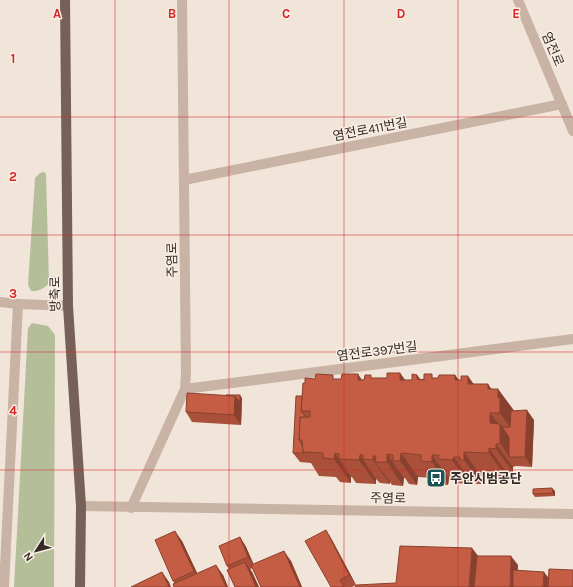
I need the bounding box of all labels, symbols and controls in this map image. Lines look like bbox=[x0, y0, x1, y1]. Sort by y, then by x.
text: A bbox=[53, 6, 61, 21]
text: B bbox=[168, 6, 176, 21]
text: C bbox=[282, 6, 290, 21]
text: D bbox=[397, 6, 406, 21]
text: E bbox=[512, 6, 520, 21]
street label: 염전로 bbox=[539, 30, 567, 68]
text: 1 bbox=[11, 51, 15, 66]
street label: 염전로411번길 bbox=[331, 114, 409, 144]
text: 2 bbox=[9, 169, 17, 184]
street label: 주염로 bbox=[164, 242, 180, 278]
street label: 방축로 bbox=[47, 276, 63, 312]
text: 3 bbox=[9, 286, 17, 301]
street label: 염전로397번길 bbox=[336, 339, 418, 363]
text: 4 bbox=[9, 403, 17, 418]
bus stop icon: 주안시범공단 bbox=[425, 467, 447, 489]
place label: 주안시범공단 bbox=[450, 471, 522, 486]
street label: 주염로 bbox=[370, 490, 406, 506]
north arrow bbox=[16, 531, 56, 571]
text: N bbox=[21, 550, 36, 564]

